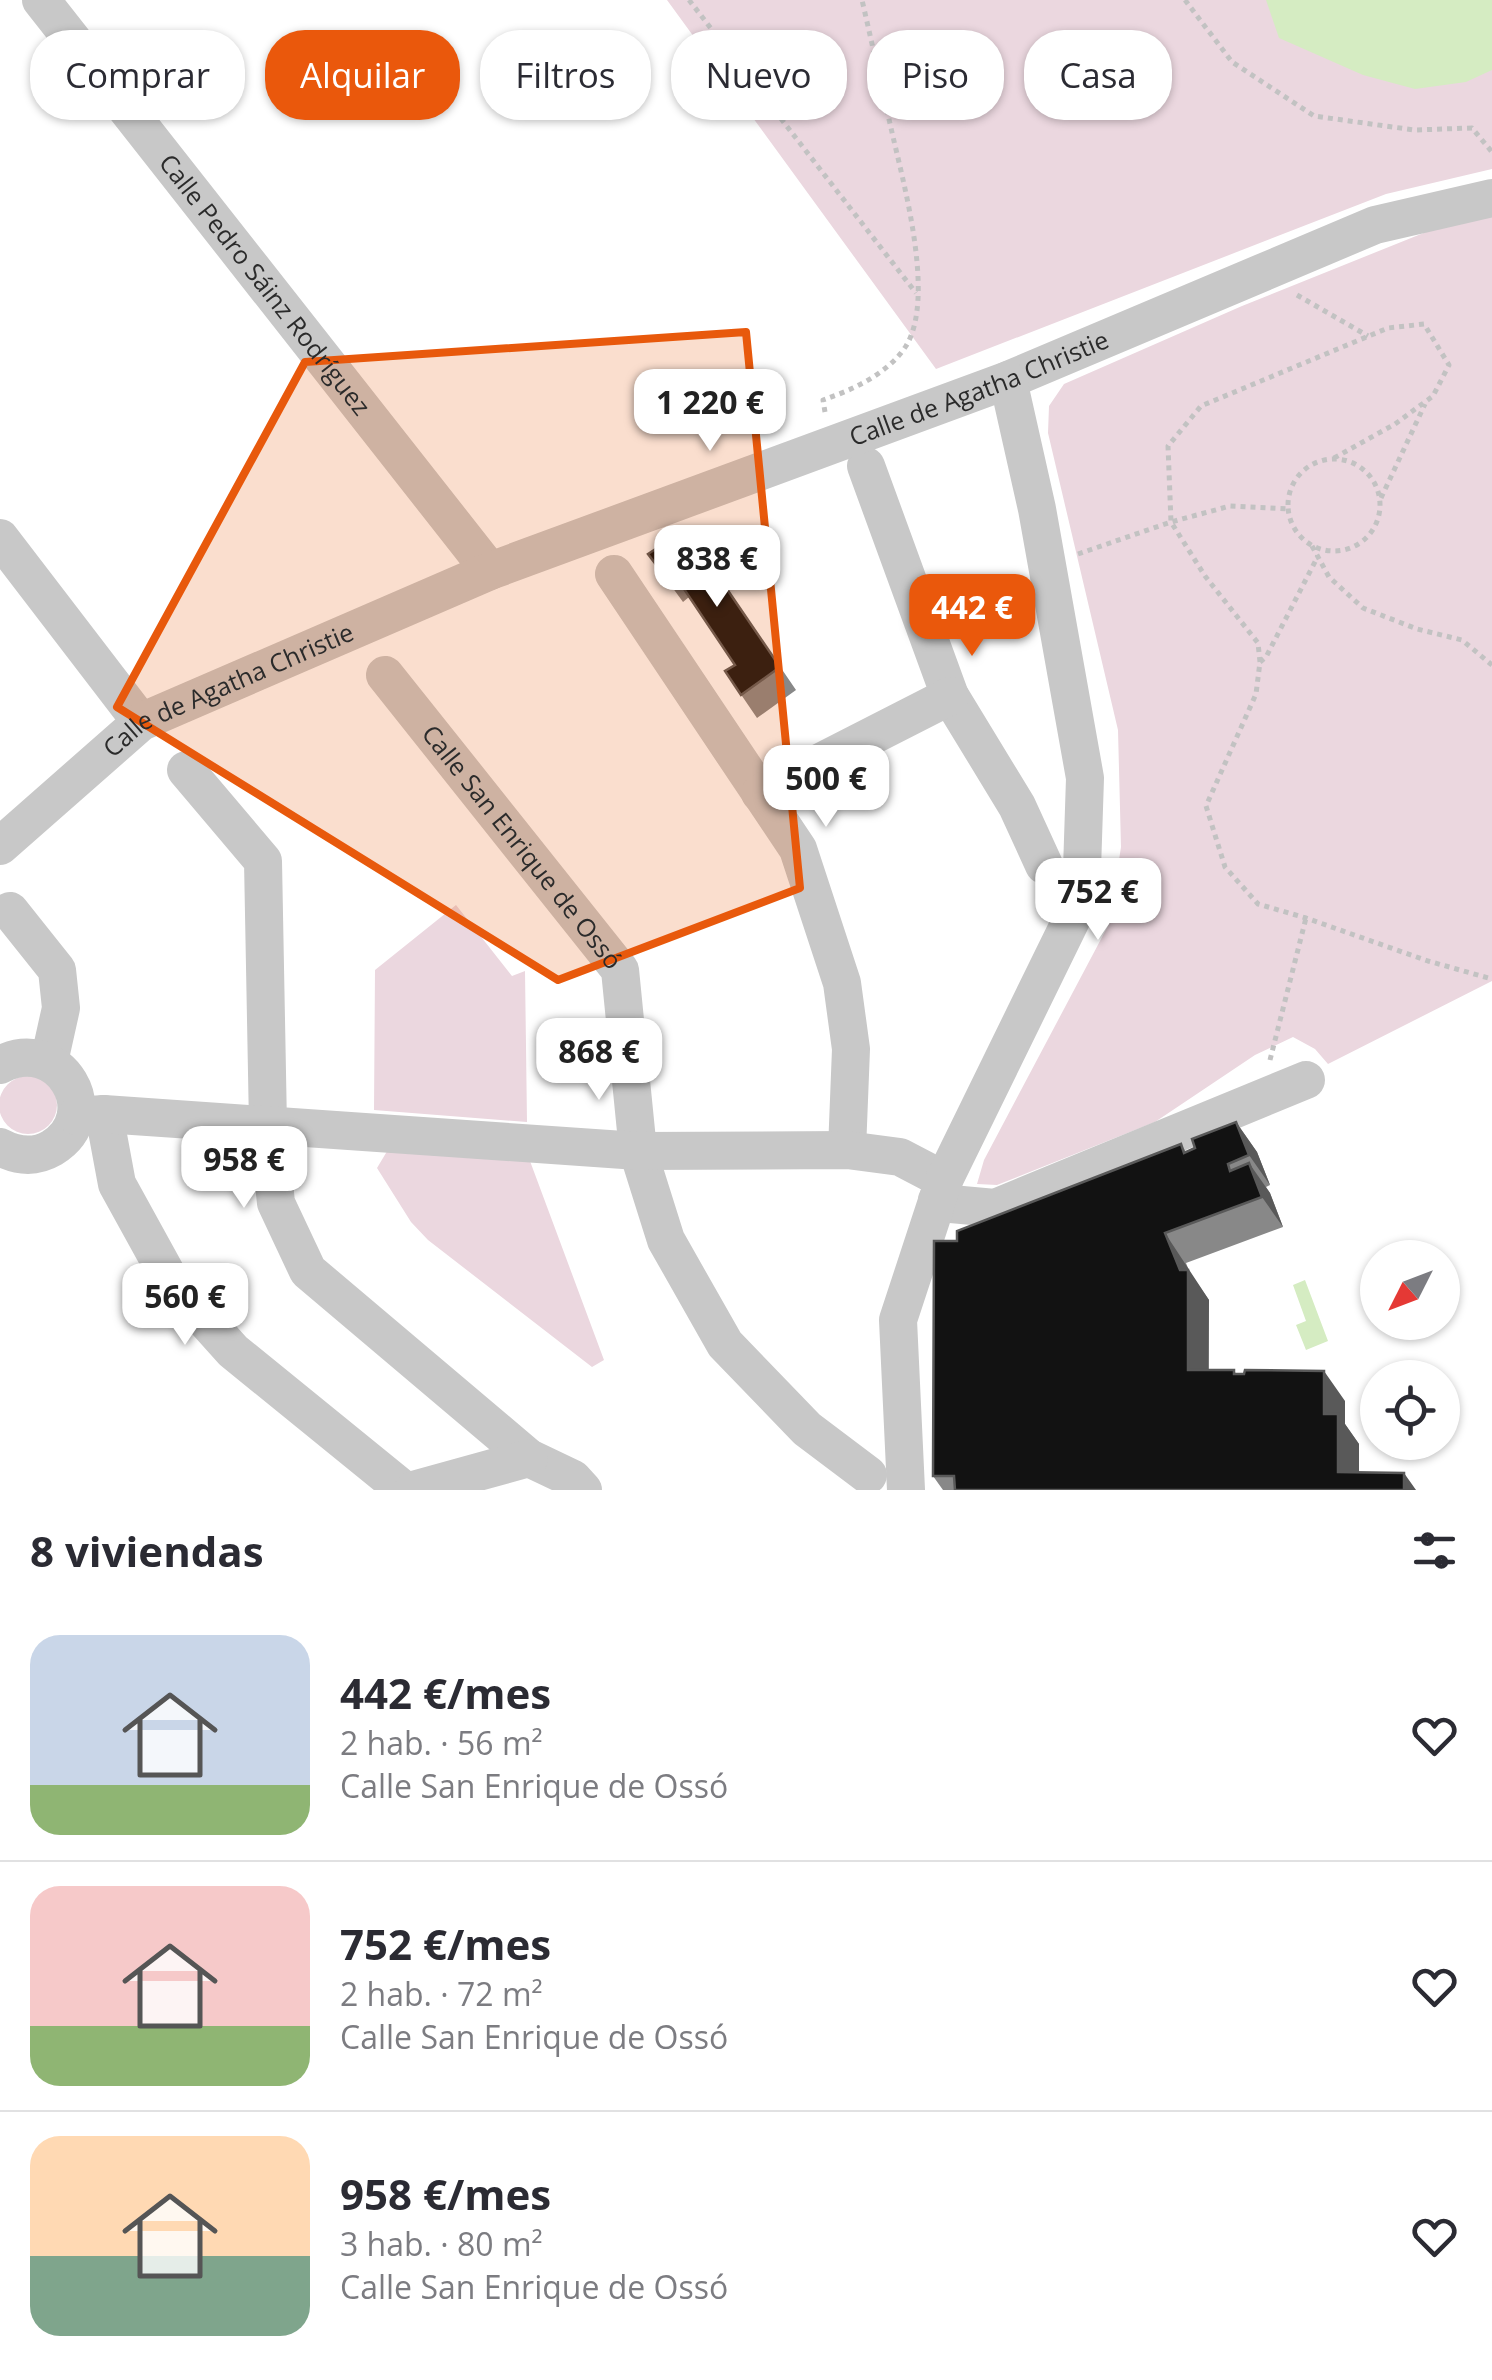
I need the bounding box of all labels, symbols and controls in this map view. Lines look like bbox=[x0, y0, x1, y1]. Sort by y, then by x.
chip: Comprar bbox=[30, 30, 245, 120]
chip: Alquilar bbox=[265, 30, 460, 120]
chip: Filtros bbox=[480, 30, 651, 120]
chip: Nuevo bbox=[671, 30, 847, 120]
chip: Piso bbox=[867, 30, 1004, 120]
chip: Casa bbox=[1024, 30, 1172, 120]
street label: Calle Pedro Sáinz Rodríguez bbox=[152, 146, 379, 422]
street label: Calle de Agatha Christie bbox=[844, 322, 1113, 453]
pin: 1 220 € bbox=[618, 369, 802, 454]
text: 1 220 € bbox=[656, 380, 764, 423]
pin: 838 € bbox=[647, 525, 787, 610]
text: 838 € bbox=[676, 536, 758, 579]
pin: 442 € bbox=[902, 574, 1042, 659]
text: 442 € bbox=[931, 585, 1013, 628]
street label: Calle de Agatha Christie bbox=[95, 614, 358, 764]
street label: Calle San Enrique de Ossó bbox=[415, 717, 631, 976]
pin: 500 € bbox=[756, 745, 896, 830]
text: 500 € bbox=[785, 756, 867, 799]
pin: 752 € bbox=[1028, 858, 1168, 943]
text: 752 € bbox=[1057, 869, 1139, 912]
pin: 868 € bbox=[529, 1018, 669, 1103]
text: 868 € bbox=[558, 1029, 640, 1072]
pin: 958 € bbox=[174, 1126, 314, 1211]
text: 958 € bbox=[203, 1137, 285, 1180]
north arrow bbox=[1360, 1240, 1460, 1340]
map controls bbox=[1360, 1240, 1460, 1460]
pin: 560 € bbox=[115, 1263, 255, 1348]
text: 560 € bbox=[144, 1274, 226, 1317]
button: locate bbox=[1360, 1360, 1460, 1460]
text: 8 viviendas bbox=[30, 1522, 264, 1579]
icon: filters bbox=[1407, 1523, 1462, 1578]
text: 442 €/mes bbox=[340, 1664, 551, 1721]
icon: home bbox=[110, 1675, 230, 1795]
icon: heart bbox=[1407, 1708, 1462, 1763]
text: 2 hab. · 56 m² bbox=[340, 1721, 543, 1764]
text: Calle San Enrique de Ossó bbox=[340, 1764, 728, 1807]
text: 752 €/mes bbox=[340, 1915, 551, 1972]
icon: home bbox=[110, 1926, 230, 2046]
icon: heart bbox=[1407, 1959, 1462, 2014]
text: 2 hab. · 72 m² bbox=[340, 1972, 543, 2015]
text: Calle San Enrique de Ossó bbox=[340, 2015, 728, 2058]
text: 958 €/mes bbox=[340, 2165, 551, 2222]
icon: home bbox=[110, 2176, 230, 2296]
icon: heart bbox=[1407, 2209, 1462, 2264]
text: 3 hab. · 80 m² bbox=[340, 2222, 543, 2265]
text: Calle San Enrique de Ossó bbox=[340, 2265, 728, 2308]

